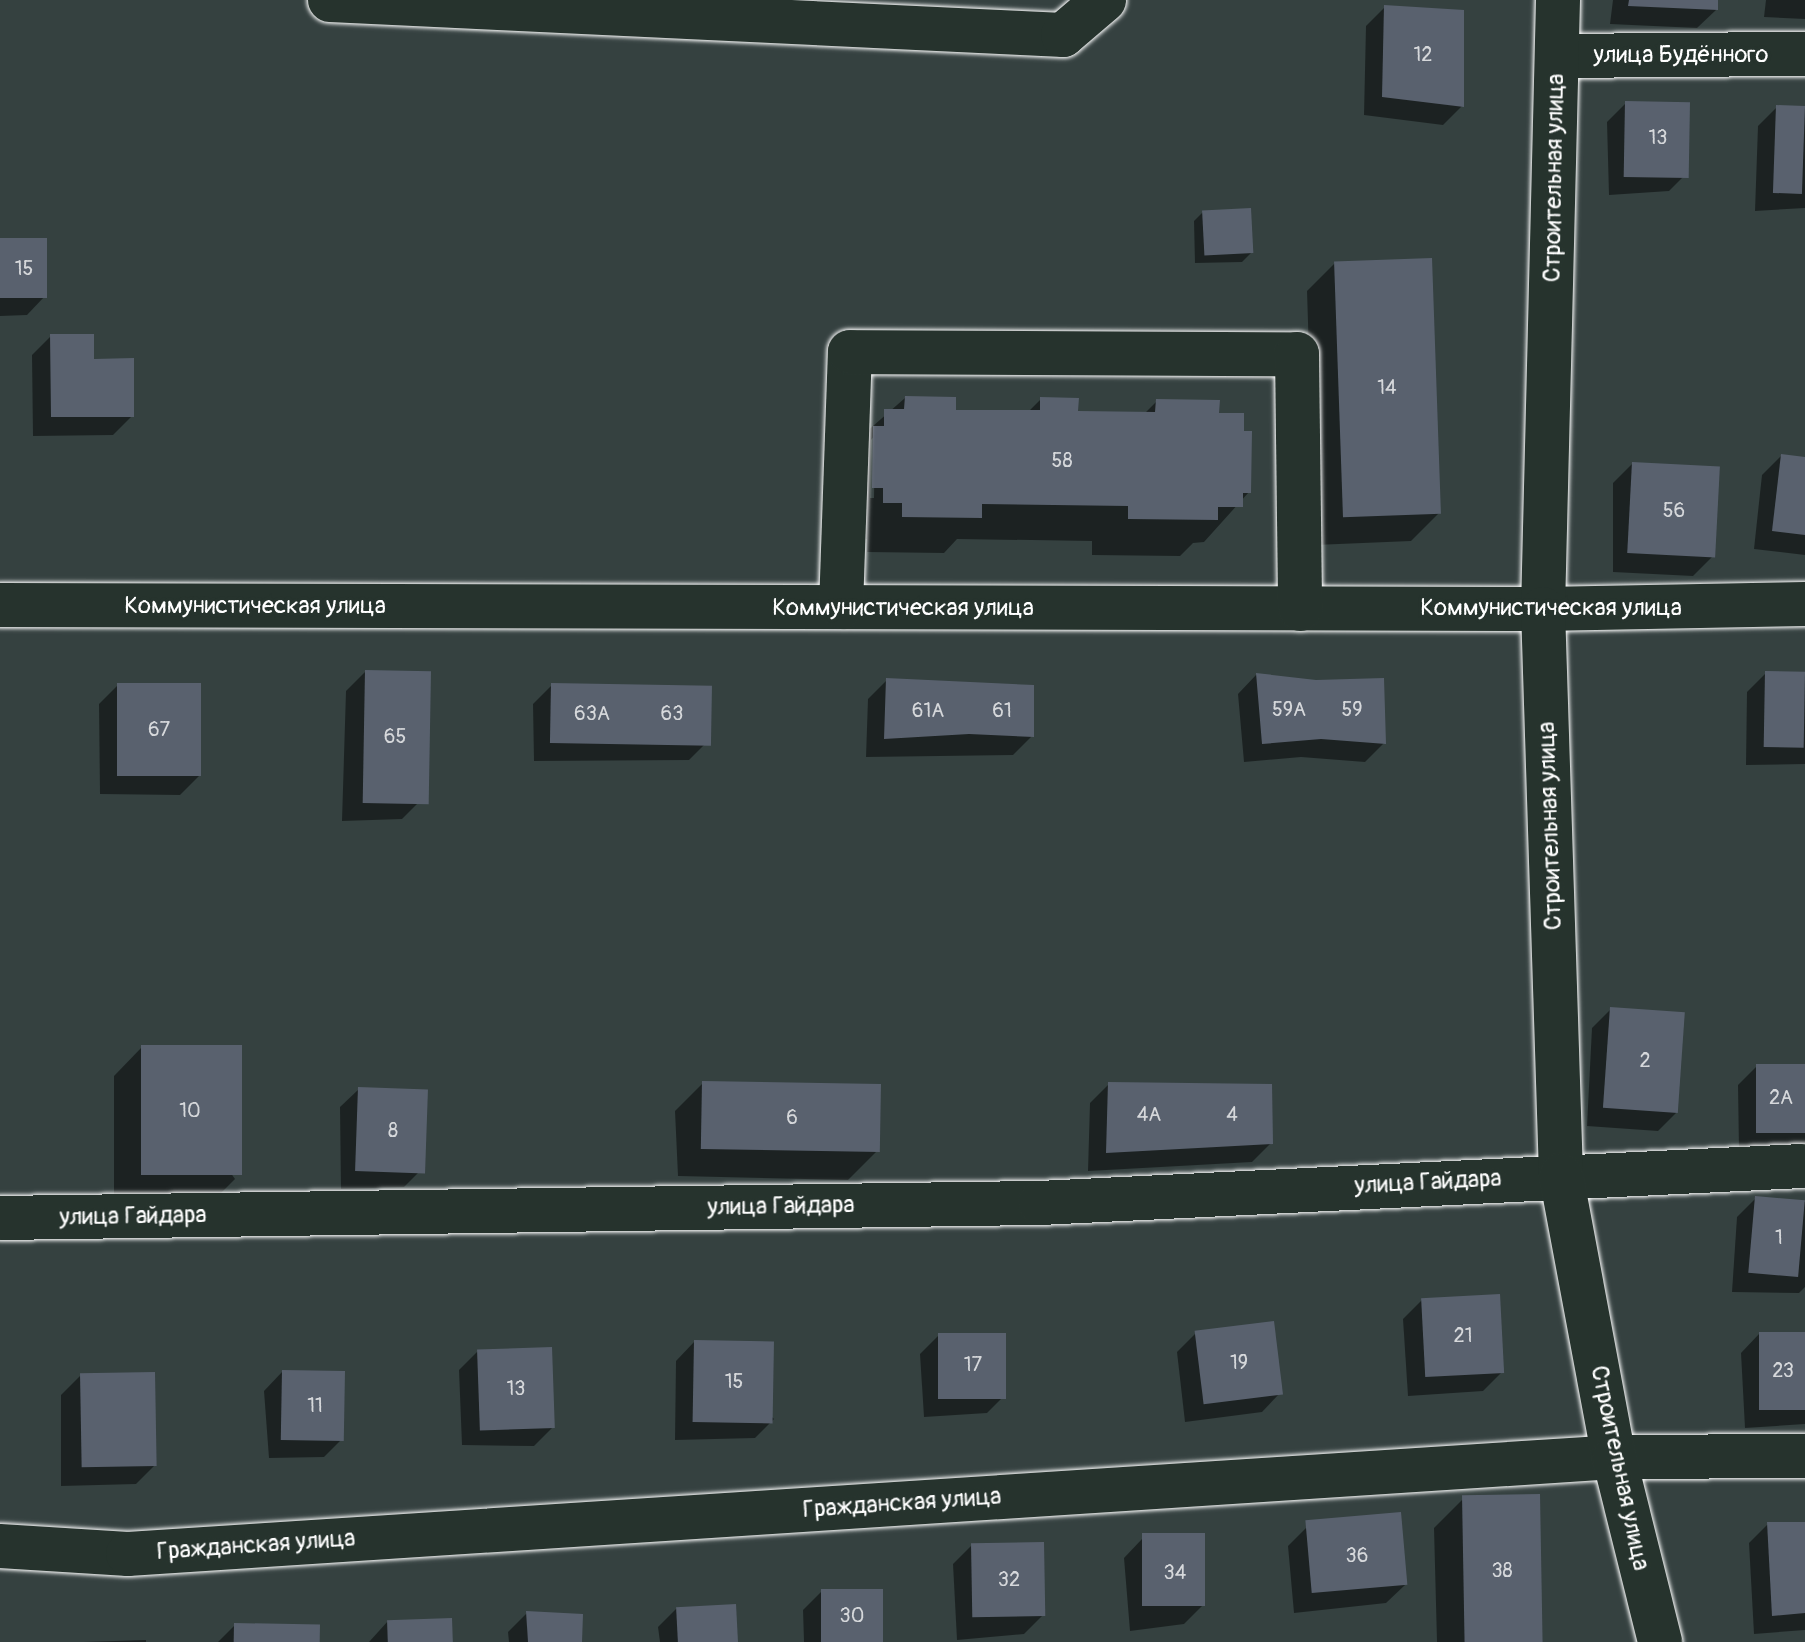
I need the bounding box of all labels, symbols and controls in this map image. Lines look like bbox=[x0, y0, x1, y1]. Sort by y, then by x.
street label: улица Будённого bbox=[1594, 41, 1768, 69]
house number: 12 bbox=[1414, 42, 1432, 66]
street label: Строительная улица bbox=[1538, 73, 1570, 283]
house number: 13 bbox=[1649, 125, 1667, 149]
house number: 15 bbox=[15, 256, 33, 280]
house number: 14 bbox=[1377, 375, 1397, 399]
house number: 58 bbox=[1052, 448, 1072, 472]
house number: 56 bbox=[1663, 498, 1685, 522]
street label: Коммунистическая улица bbox=[124, 592, 386, 620]
street label: Коммунистическая улица bbox=[772, 594, 1034, 622]
street label: Коммунистическая улица bbox=[1420, 594, 1682, 622]
house number: 59А bbox=[1272, 697, 1306, 721]
house number: 59 bbox=[1341, 697, 1363, 721]
house number: 61А bbox=[912, 698, 944, 722]
house number: 61 bbox=[992, 698, 1012, 722]
house number: 63А bbox=[574, 701, 610, 725]
house number: 63 bbox=[661, 701, 683, 725]
house number: 67 bbox=[148, 717, 170, 741]
street label: Строительная улица bbox=[1532, 721, 1568, 931]
house number: 65 bbox=[384, 724, 406, 748]
house number: 2 bbox=[1639, 1048, 1651, 1072]
house number: 2А bbox=[1769, 1085, 1793, 1109]
house number: 10 bbox=[179, 1098, 201, 1122]
house number: 4А bbox=[1137, 1102, 1161, 1126]
house number: 4 bbox=[1226, 1102, 1238, 1126]
house number: 6 bbox=[786, 1105, 798, 1129]
house number: 8 bbox=[388, 1118, 398, 1142]
street label: улица Гайдара bbox=[1354, 1164, 1502, 1200]
street label: улица Гайдара bbox=[707, 1190, 855, 1222]
street label: улица Гайдара bbox=[59, 1200, 207, 1232]
house number: 1 bbox=[1775, 1225, 1783, 1249]
house number: 21 bbox=[1454, 1323, 1472, 1347]
house number: 19 bbox=[1230, 1350, 1248, 1374]
house number: 17 bbox=[964, 1352, 982, 1376]
house number: 23 bbox=[1772, 1358, 1794, 1382]
street label: Строительная улица bbox=[1584, 1363, 1656, 1573]
house number: 15 bbox=[725, 1369, 743, 1393]
house number: 13 bbox=[507, 1376, 525, 1400]
house number: 11 bbox=[307, 1393, 323, 1417]
street label: Гражданская улица bbox=[802, 1482, 1002, 1524]
street label: Гражданская улица bbox=[156, 1524, 356, 1566]
house number: 36 bbox=[1346, 1543, 1368, 1567]
house number: 38 bbox=[1491, 1558, 1513, 1582]
house number: 34 bbox=[1164, 1560, 1186, 1584]
house number: 32 bbox=[998, 1567, 1020, 1591]
house number: 30 bbox=[840, 1603, 864, 1627]

